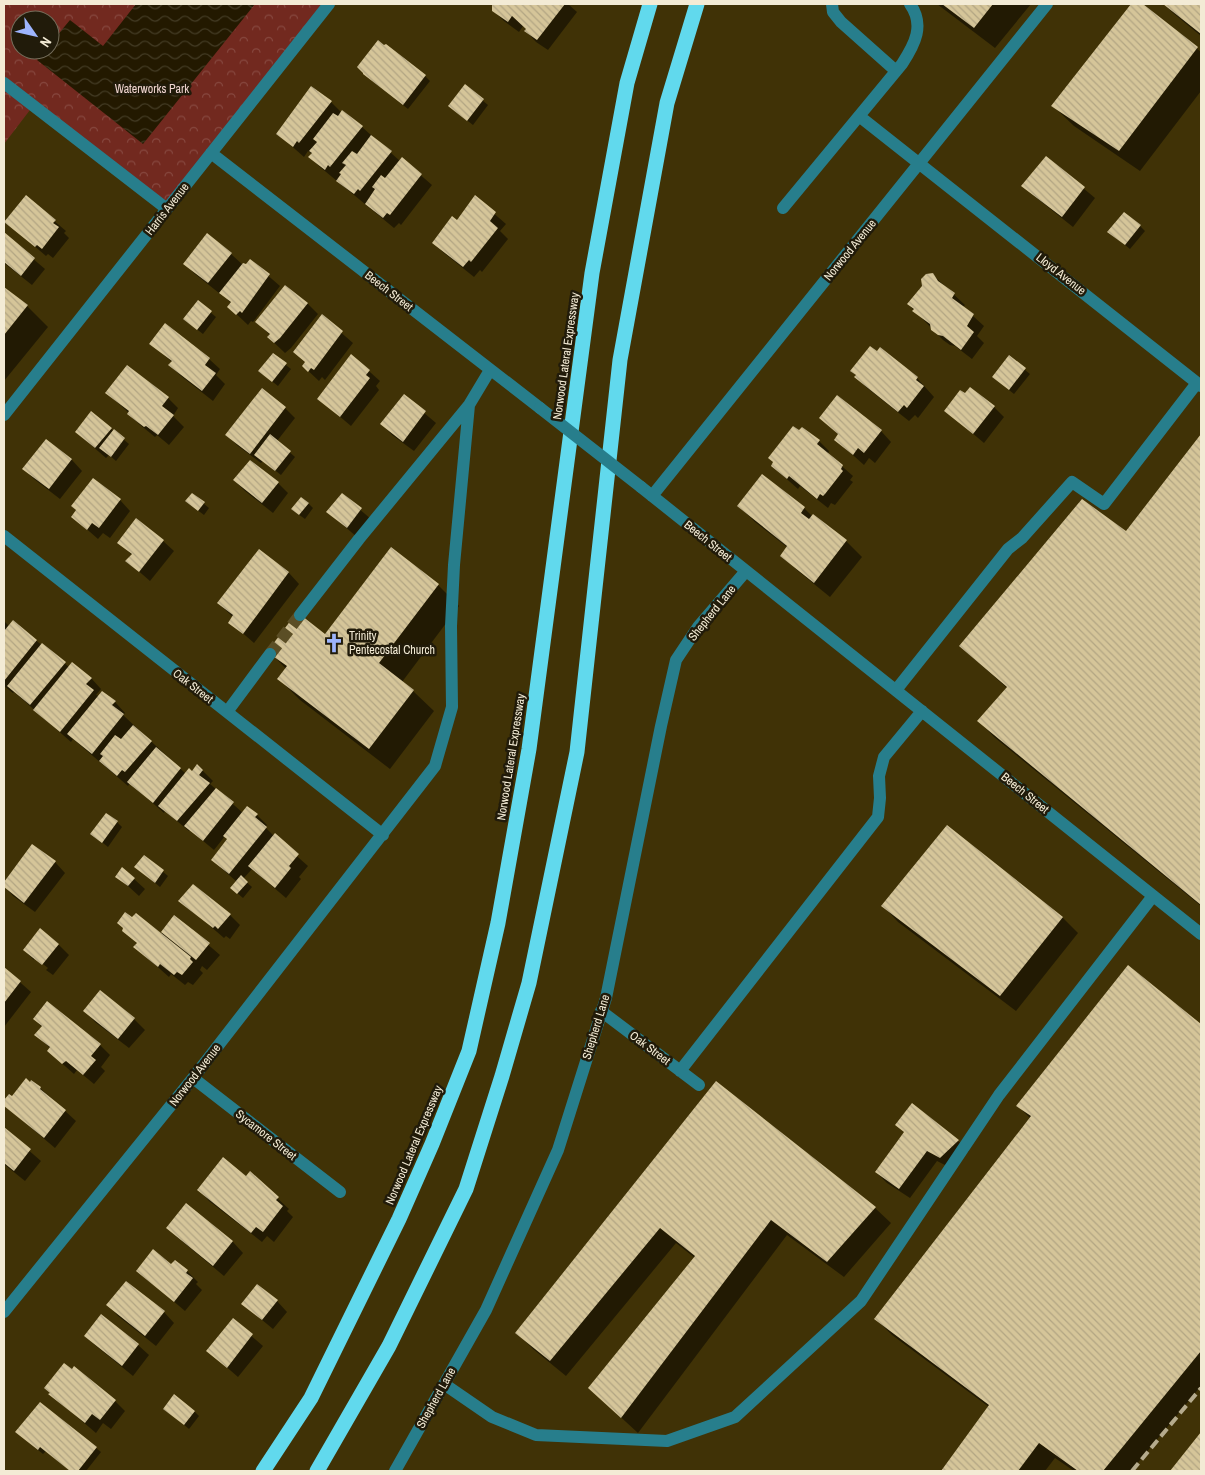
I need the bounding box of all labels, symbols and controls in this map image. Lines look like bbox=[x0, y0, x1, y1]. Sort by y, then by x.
north arrow bbox=[10, 10, 60, 60]
text: N bbox=[36, 34, 56, 51]
park label: Waterworks Park bbox=[115, 81, 189, 97]
street label: Harris Avenue bbox=[142, 180, 192, 238]
street label: Norwood Avenue bbox=[820, 216, 880, 284]
street label: Lloyd Avenue bbox=[1033, 250, 1089, 298]
street label: Beech Street bbox=[362, 267, 417, 315]
street label: Norwood Lateral Expressway bbox=[549, 291, 583, 420]
street label: Beech Street bbox=[681, 517, 735, 565]
street label: Shepherd Lane bbox=[685, 582, 739, 644]
place label: Trinity Pentecostal Church bbox=[349, 628, 435, 658]
church icon: Trinity Pentecostal Church bbox=[323, 632, 345, 654]
street label: Oak Street bbox=[170, 665, 217, 707]
street label: Norwood Lateral Expressway bbox=[493, 692, 529, 821]
street label: Beech Street bbox=[998, 769, 1052, 817]
street label: Shepherd Lane bbox=[579, 992, 613, 1062]
street label: Oak Street bbox=[626, 1027, 674, 1069]
street label: Norwood Avenue bbox=[166, 1041, 224, 1109]
street label: Norwood Lateral Expressway bbox=[382, 1083, 446, 1207]
street label: Sycamore Street bbox=[232, 1106, 300, 1164]
street label: Shepherd Lane bbox=[413, 1365, 459, 1431]

